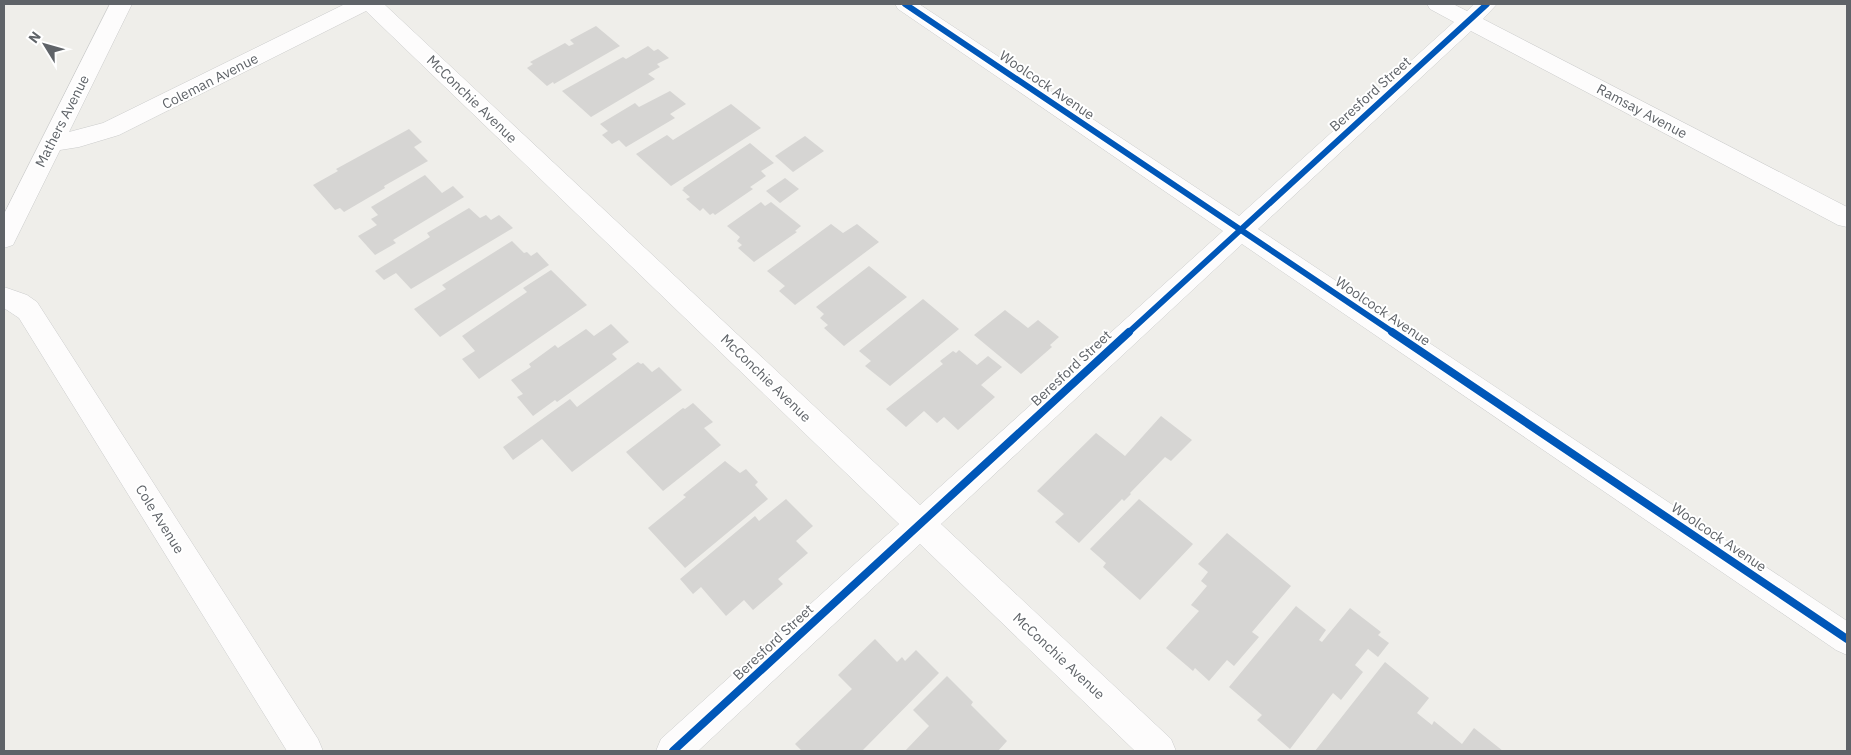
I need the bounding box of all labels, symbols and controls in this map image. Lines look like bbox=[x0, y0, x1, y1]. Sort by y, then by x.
north arrow bbox=[20, 20, 70, 70]
text: N bbox=[24, 28, 45, 47]
street label: Woolcock Avenue bbox=[996, 46, 1098, 124]
street label: Coleman Avenue bbox=[159, 49, 261, 113]
street label: McConchie Avenue bbox=[423, 51, 521, 147]
street label: Beresford Street bbox=[1326, 53, 1415, 135]
street label: Mathers Avenue bbox=[31, 71, 93, 170]
street label: Ramsay Avenue bbox=[1594, 80, 1691, 143]
street label: Woolcock Avenue bbox=[1332, 272, 1434, 350]
street label: Beresford Street bbox=[1027, 326, 1115, 410]
street label: McConchie Avenue bbox=[717, 330, 815, 426]
street label: Cole Avenue bbox=[132, 481, 188, 557]
street label: Woolcock Avenue bbox=[1668, 498, 1770, 576]
street label: Beresford Street bbox=[729, 600, 817, 684]
street label: McConchie Avenue bbox=[1009, 609, 1109, 703]

